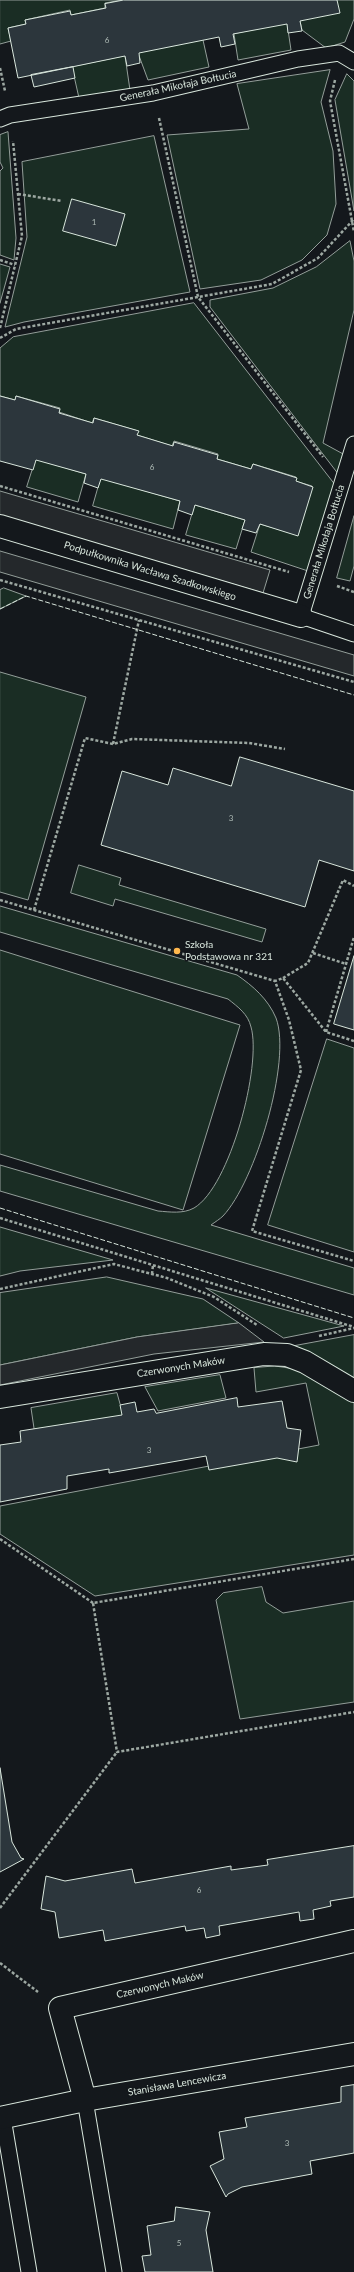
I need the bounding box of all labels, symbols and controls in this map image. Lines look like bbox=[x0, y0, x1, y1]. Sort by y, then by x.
house number: 6 bbox=[105, 35, 109, 45]
street label: Generała Mikołaja Bołtucia bbox=[119, 68, 237, 104]
house number: 1 bbox=[92, 217, 96, 227]
house number: 6 bbox=[150, 462, 154, 472]
street label: Generała Mikołaja Bołtucia bbox=[301, 483, 347, 601]
street label: Podpułkownika Wacława Szadkowskiego bbox=[62, 539, 238, 603]
house number: 3 bbox=[229, 813, 233, 823]
place label: Szkoła Podstawowa nr 321 bbox=[185, 939, 273, 962]
marker: Szkoła Podstawowa nr 321 bbox=[172, 946, 182, 956]
street label: Czerwonych Maków bbox=[136, 1354, 226, 1380]
house number: 3 bbox=[147, 1445, 151, 1455]
house number: 6 bbox=[197, 1885, 201, 1895]
street label: Czerwonych Maków bbox=[115, 1969, 205, 2001]
street label: Stanisława Lencewicza bbox=[127, 2069, 227, 2099]
house number: 3 bbox=[285, 2138, 289, 2148]
house number: 5 bbox=[177, 2238, 181, 2248]

